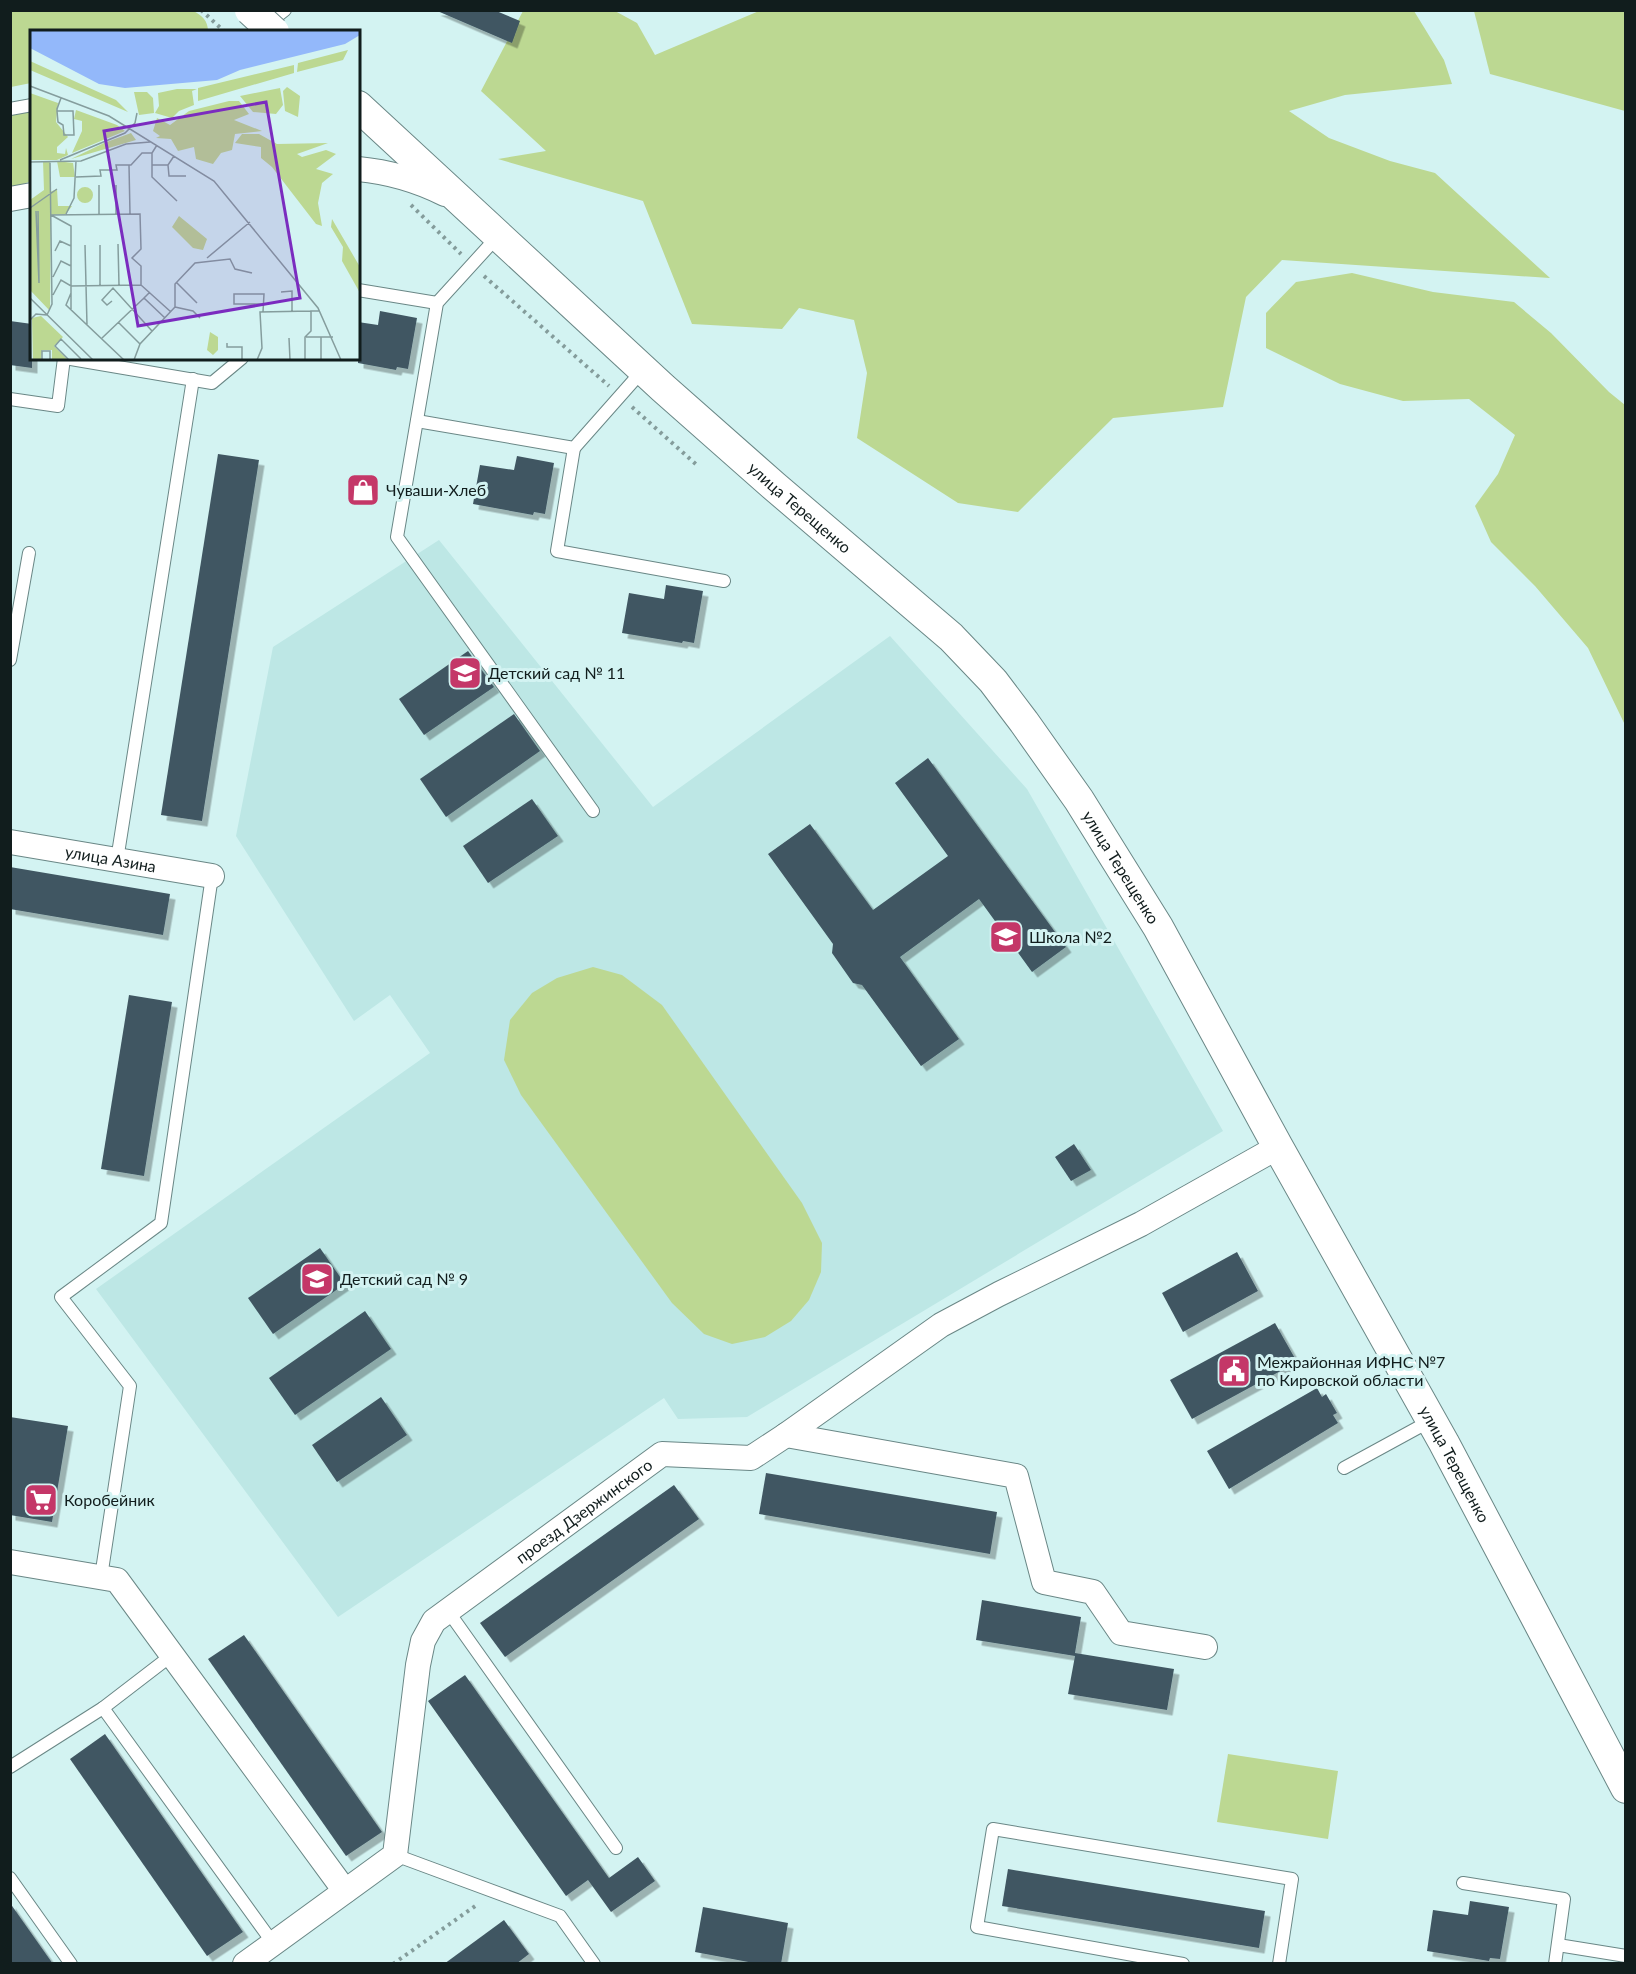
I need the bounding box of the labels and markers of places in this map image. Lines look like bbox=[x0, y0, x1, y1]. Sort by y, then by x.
shop icon: Чуваши-Хлеб bbox=[345, 472, 381, 508]
place label: Чуваши-Хлеб bbox=[386, 480, 486, 499]
school or university icon: Детский сад № 11 bbox=[447, 655, 483, 691]
place label: Детский сад № 11 bbox=[488, 663, 625, 682]
school or university icon: Школа №2 bbox=[988, 919, 1024, 955]
place label: Школа №2 bbox=[1029, 927, 1112, 946]
school or university icon: Детский сад № 9 bbox=[299, 1261, 335, 1297]
place label: Детский сад № 9 bbox=[340, 1269, 468, 1288]
place label: Межрайонная ИФНС №7 по Кировской области bbox=[1257, 1352, 1445, 1389]
public building icon: Межрайонная ИФНС №7 по Кировской области bbox=[1216, 1353, 1252, 1389]
supermarket icon: Коробейник bbox=[23, 1482, 59, 1518]
place label: Коробейник bbox=[64, 1490, 155, 1509]

